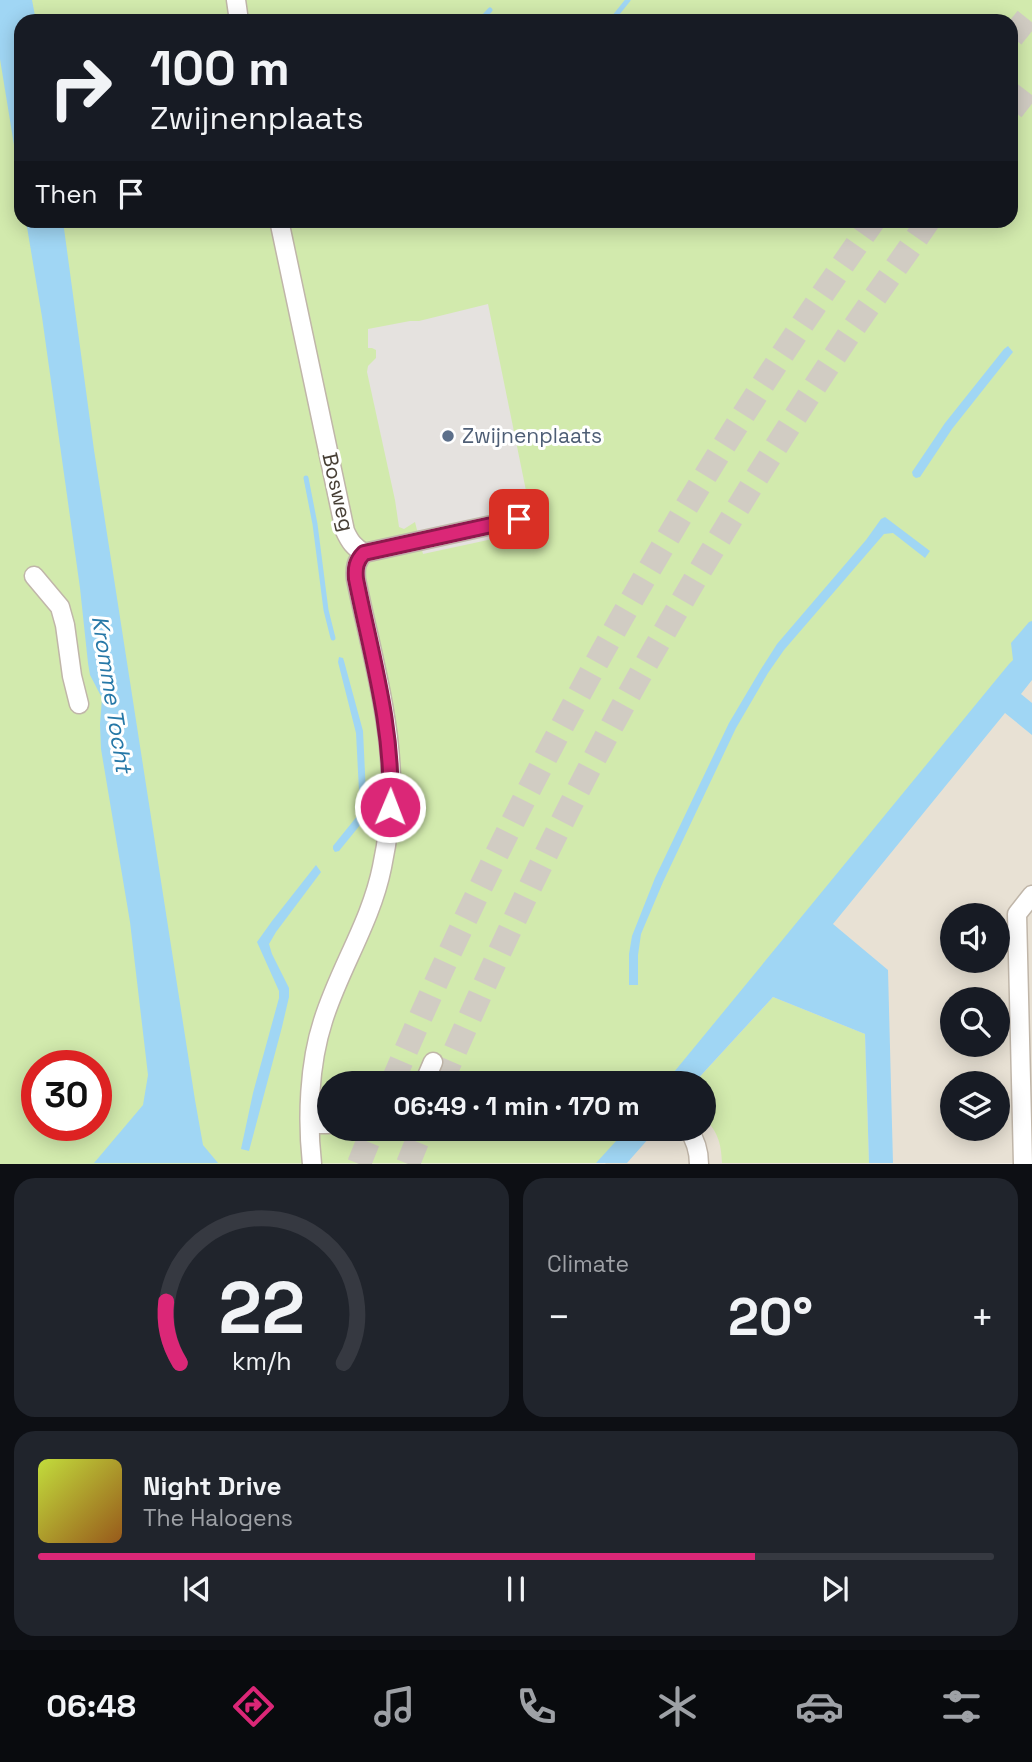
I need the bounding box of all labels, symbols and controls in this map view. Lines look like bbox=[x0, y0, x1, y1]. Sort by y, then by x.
text: 100 m bbox=[150, 37, 290, 99]
icon: right bbox=[35, 42, 126, 133]
text: Zwijnenplaats bbox=[150, 98, 364, 138]
icon: arrive bbox=[112, 175, 150, 213]
text: Then bbox=[35, 177, 98, 211]
place label: Zwijnenplaats bbox=[462, 422, 602, 449]
marker: Zwijnenplaats bbox=[440, 428, 456, 444]
street label: Bosweg bbox=[316, 450, 361, 534]
pin bbox=[489, 489, 549, 549]
icon: arrive bbox=[500, 500, 538, 538]
water label: Kromme Tocht bbox=[85, 613, 140, 777]
position arrow bbox=[353, 770, 427, 844]
map controls bbox=[940, 903, 1010, 1141]
button: sound bbox=[940, 903, 1010, 973]
button: search bbox=[940, 987, 1010, 1057]
speed limit sign: 30 bbox=[21, 1050, 112, 1141]
button: layers bbox=[940, 1071, 1010, 1141]
text: 06:49 · 1 min · 170 m bbox=[393, 1089, 640, 1123]
text: Climate bbox=[547, 1249, 629, 1279]
text: 22 bbox=[218, 1262, 305, 1355]
text: 20° bbox=[728, 1284, 813, 1350]
text: − bbox=[547, 1293, 571, 1341]
text: + bbox=[970, 1293, 994, 1341]
text: km/h bbox=[232, 1345, 291, 1377]
text: Night Drive bbox=[143, 1469, 281, 1503]
text: The Halogens bbox=[143, 1503, 293, 1533]
icon: previous bbox=[178, 1570, 216, 1608]
icon: pause bbox=[497, 1570, 535, 1608]
icon: next bbox=[816, 1570, 854, 1608]
icon: directions bbox=[229, 1682, 278, 1731]
icon: music bbox=[370, 1682, 419, 1731]
icon: phone bbox=[512, 1682, 561, 1731]
icon: climate bbox=[653, 1682, 702, 1731]
icon: car bbox=[795, 1682, 844, 1731]
icon: filters bbox=[937, 1682, 986, 1731]
text: 06:48 bbox=[46, 1686, 136, 1726]

